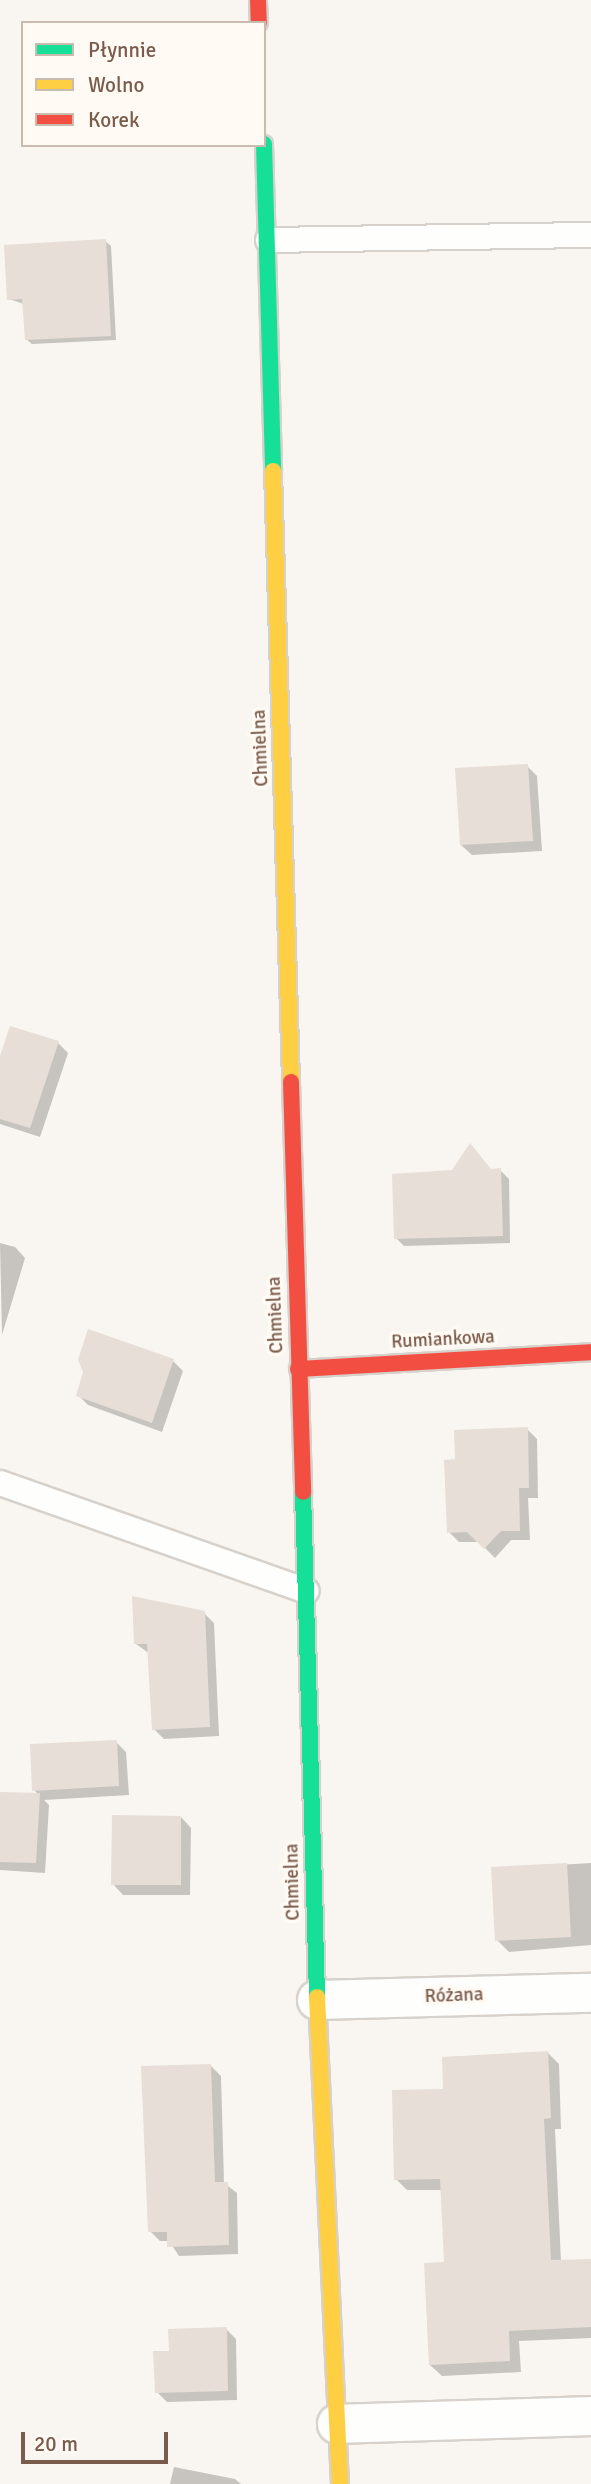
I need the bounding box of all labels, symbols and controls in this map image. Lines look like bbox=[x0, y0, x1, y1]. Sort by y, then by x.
legend bbox=[21, 21, 266, 147]
text: Płynnie bbox=[88, 37, 156, 63]
text: Wolno bbox=[88, 72, 144, 98]
text: Korek bbox=[88, 107, 139, 133]
street label: Chmielna bbox=[248, 709, 274, 787]
street label: Chmielna bbox=[263, 1276, 289, 1354]
street label: Rumiankowa bbox=[391, 1326, 495, 1354]
street label: Chmielna bbox=[281, 1843, 305, 1921]
street label: Różana bbox=[424, 1984, 484, 2008]
scale bar bbox=[24, 2418, 172, 2462]
text: 20 m bbox=[34, 2431, 78, 2457]

